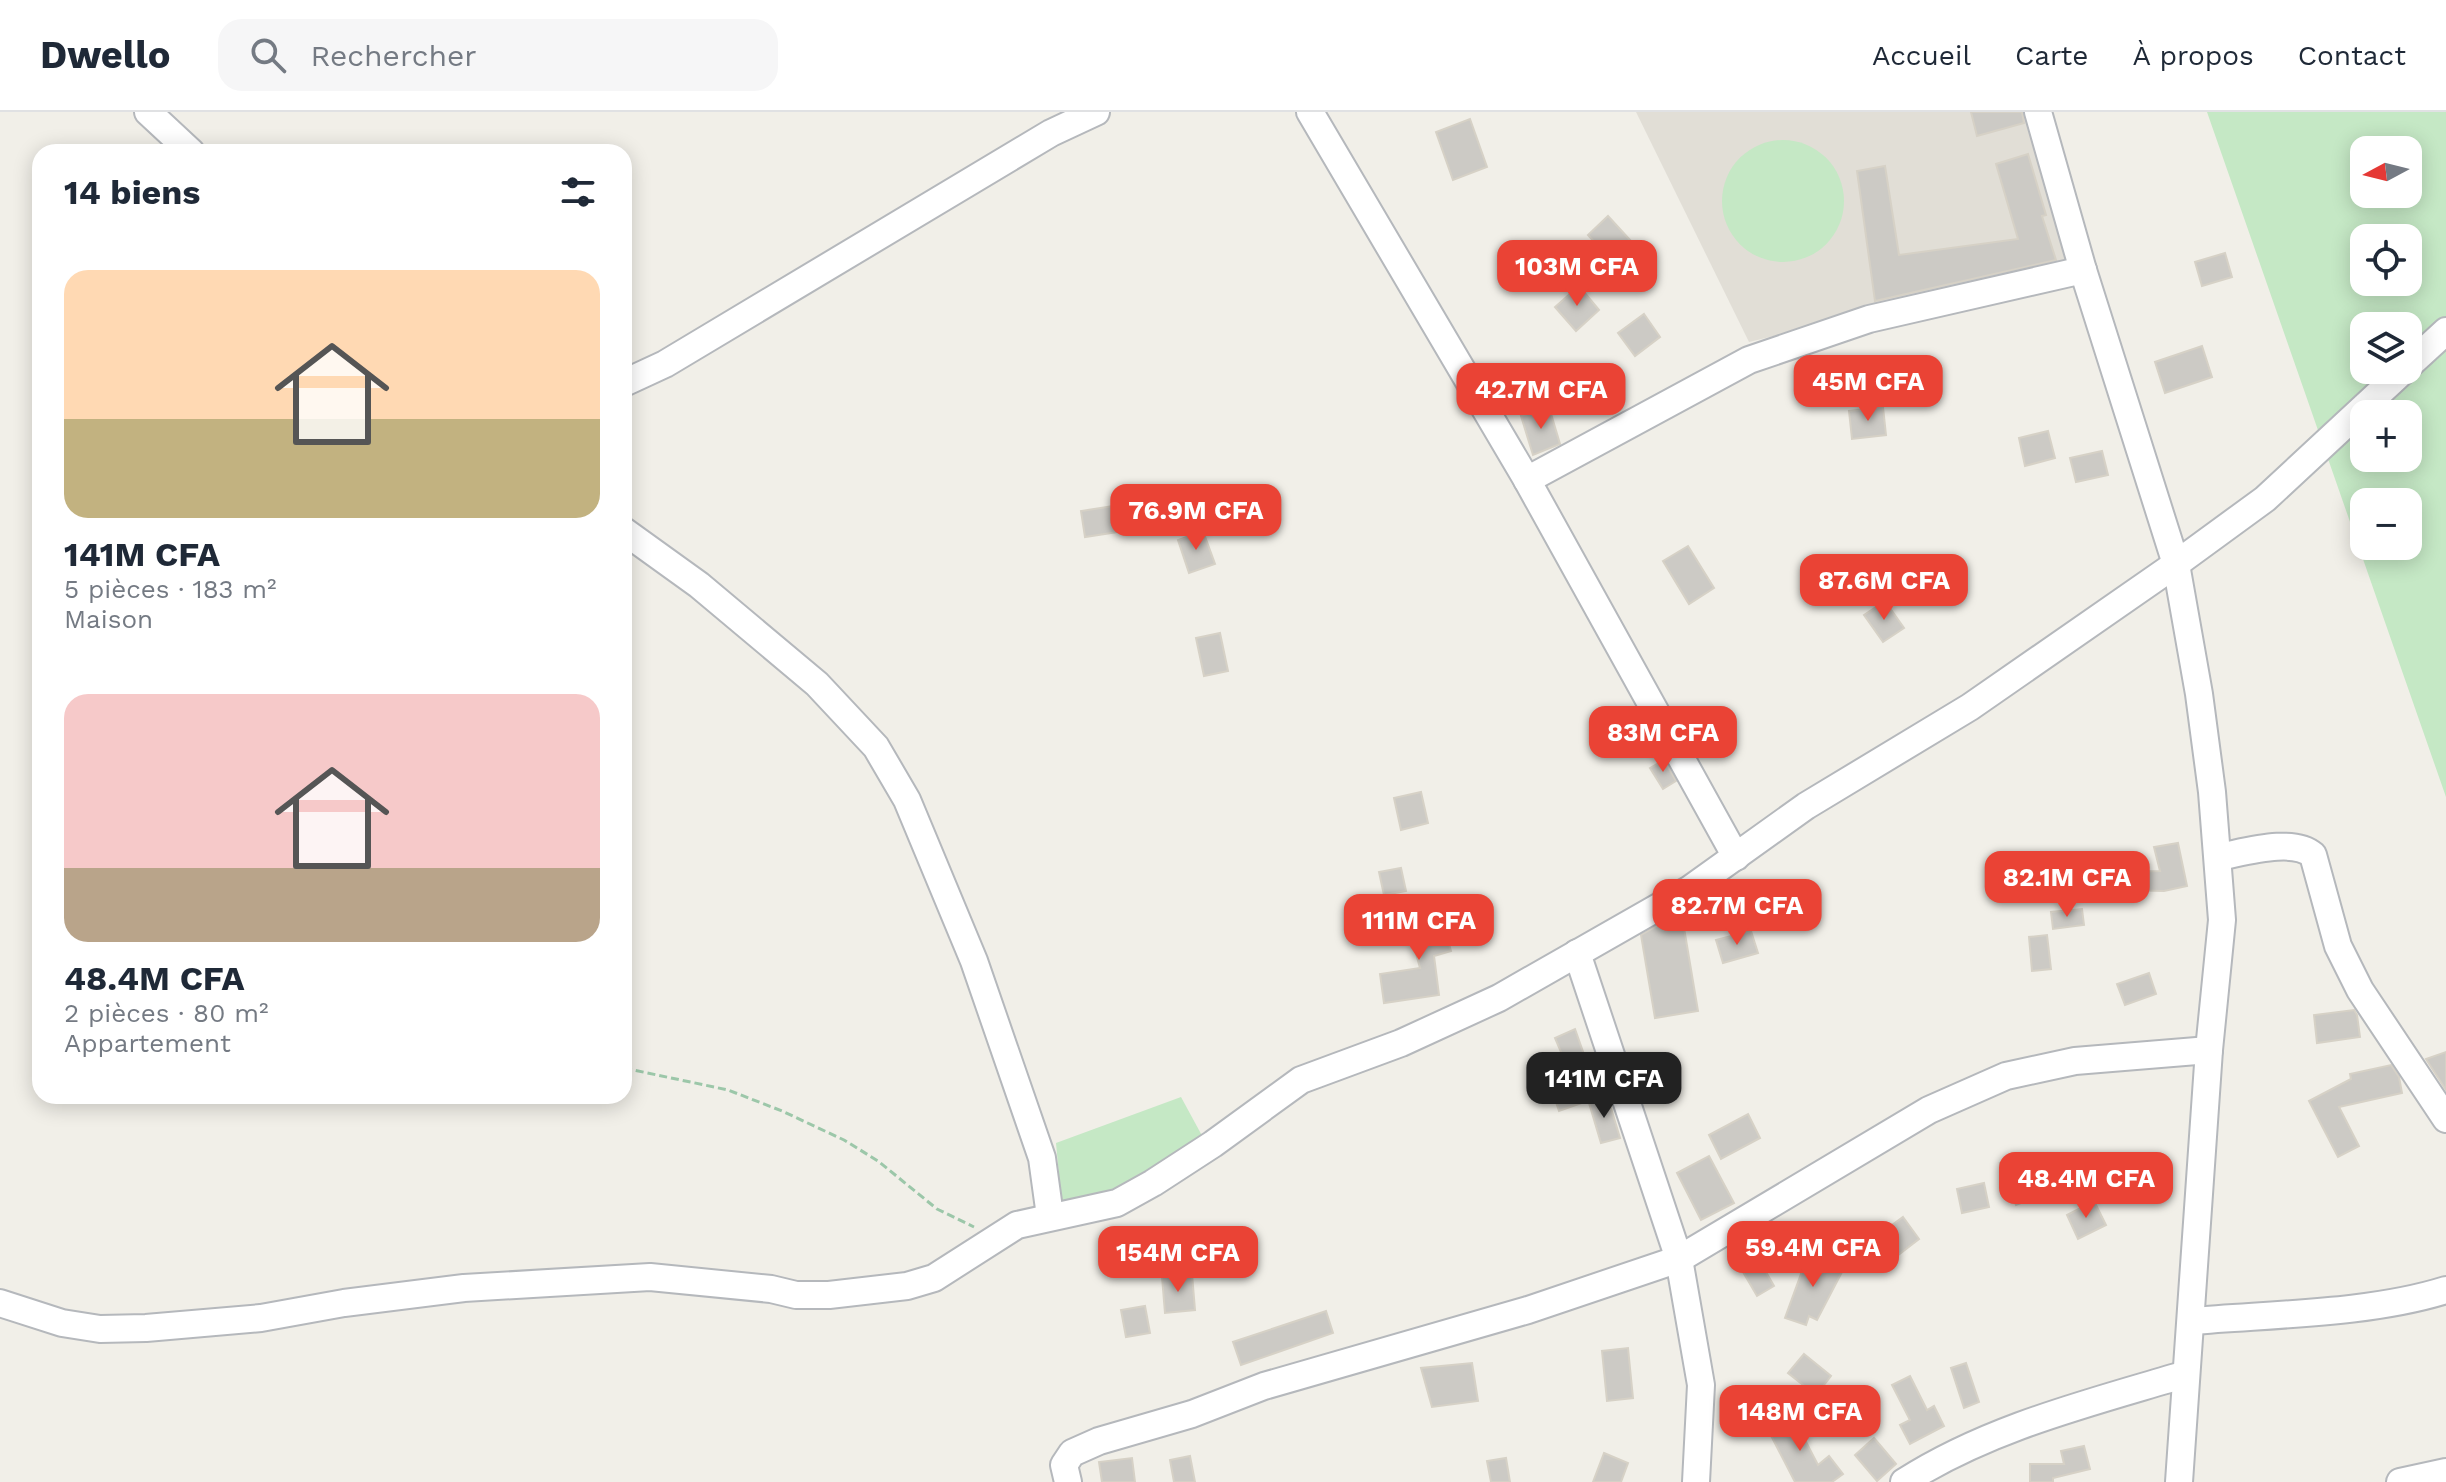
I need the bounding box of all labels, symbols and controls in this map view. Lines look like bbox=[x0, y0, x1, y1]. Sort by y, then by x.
search box bbox=[218, 19, 778, 91]
text: Dwello bbox=[40, 33, 170, 77]
icon: search bbox=[246, 33, 290, 77]
text: Rechercher bbox=[310, 38, 477, 73]
text: Accueil bbox=[1872, 39, 1971, 72]
text: Carte bbox=[2015, 39, 2089, 72]
text: À propos bbox=[2133, 39, 2254, 72]
text: Contact bbox=[2298, 39, 2406, 72]
north arrow bbox=[2350, 136, 2422, 208]
map controls bbox=[2350, 136, 2422, 560]
icon: filters bbox=[556, 170, 600, 214]
text: 14 biens bbox=[64, 172, 200, 212]
button: locate bbox=[2350, 224, 2422, 296]
pin: 103M CFA bbox=[1494, 240, 1660, 308]
text: 103M CFA bbox=[1515, 251, 1639, 281]
button: layers bbox=[2350, 312, 2422, 384]
icon: home bbox=[260, 322, 404, 466]
pin: 45M CFA bbox=[1794, 355, 1942, 423]
pin: 42.7M CFA bbox=[1449, 363, 1633, 431]
text: 45M CFA bbox=[1812, 366, 1924, 396]
text: 42.7M CFA bbox=[1474, 374, 1608, 404]
button: + bbox=[2350, 400, 2422, 472]
pin: 76.9M CFA bbox=[1104, 484, 1288, 552]
button: − bbox=[2350, 488, 2422, 560]
text: 76.9M CFA bbox=[1128, 495, 1264, 525]
text: 141M CFA bbox=[64, 534, 220, 574]
pin: 87.6M CFA bbox=[1792, 554, 1976, 622]
text: 87.6M CFA bbox=[1818, 565, 1950, 595]
text: 5 pièces · 183 m² bbox=[64, 574, 277, 604]
text: Maison bbox=[64, 604, 153, 634]
pin: 83M CFA bbox=[1589, 706, 1737, 774]
text: 83M CFA bbox=[1607, 717, 1719, 747]
icon: home bbox=[260, 746, 404, 890]
pin: 82.1M CFA bbox=[1975, 851, 2159, 919]
text: 82.1M CFA bbox=[2003, 862, 2131, 892]
pin: 82.7M CFA bbox=[1645, 879, 1829, 947]
text: 82.7M CFA bbox=[1671, 890, 1803, 920]
pin: 111M CFA bbox=[1336, 894, 1502, 962]
text: 111M CFA bbox=[1362, 905, 1476, 935]
text: 48.4M CFA bbox=[64, 958, 244, 998]
text: 2 pièces · 80 m² bbox=[64, 998, 268, 1028]
text: Appartement bbox=[64, 1028, 231, 1058]
pin: 141M CFA bbox=[1521, 1052, 1687, 1120]
text: 141M CFA bbox=[1544, 1063, 1664, 1093]
pin: 48.4M CFA bbox=[1994, 1152, 2178, 1220]
text: 48.4M CFA bbox=[2017, 1163, 2155, 1193]
pin: 59.4M CFA bbox=[1721, 1221, 1905, 1289]
pin: 154M CFA bbox=[1095, 1226, 1261, 1294]
text: 59.4M CFA bbox=[1745, 1232, 1881, 1262]
text: 154M CFA bbox=[1116, 1237, 1240, 1267]
pin: 148M CFA bbox=[1717, 1385, 1883, 1453]
text: 148M CFA bbox=[1738, 1396, 1862, 1426]

